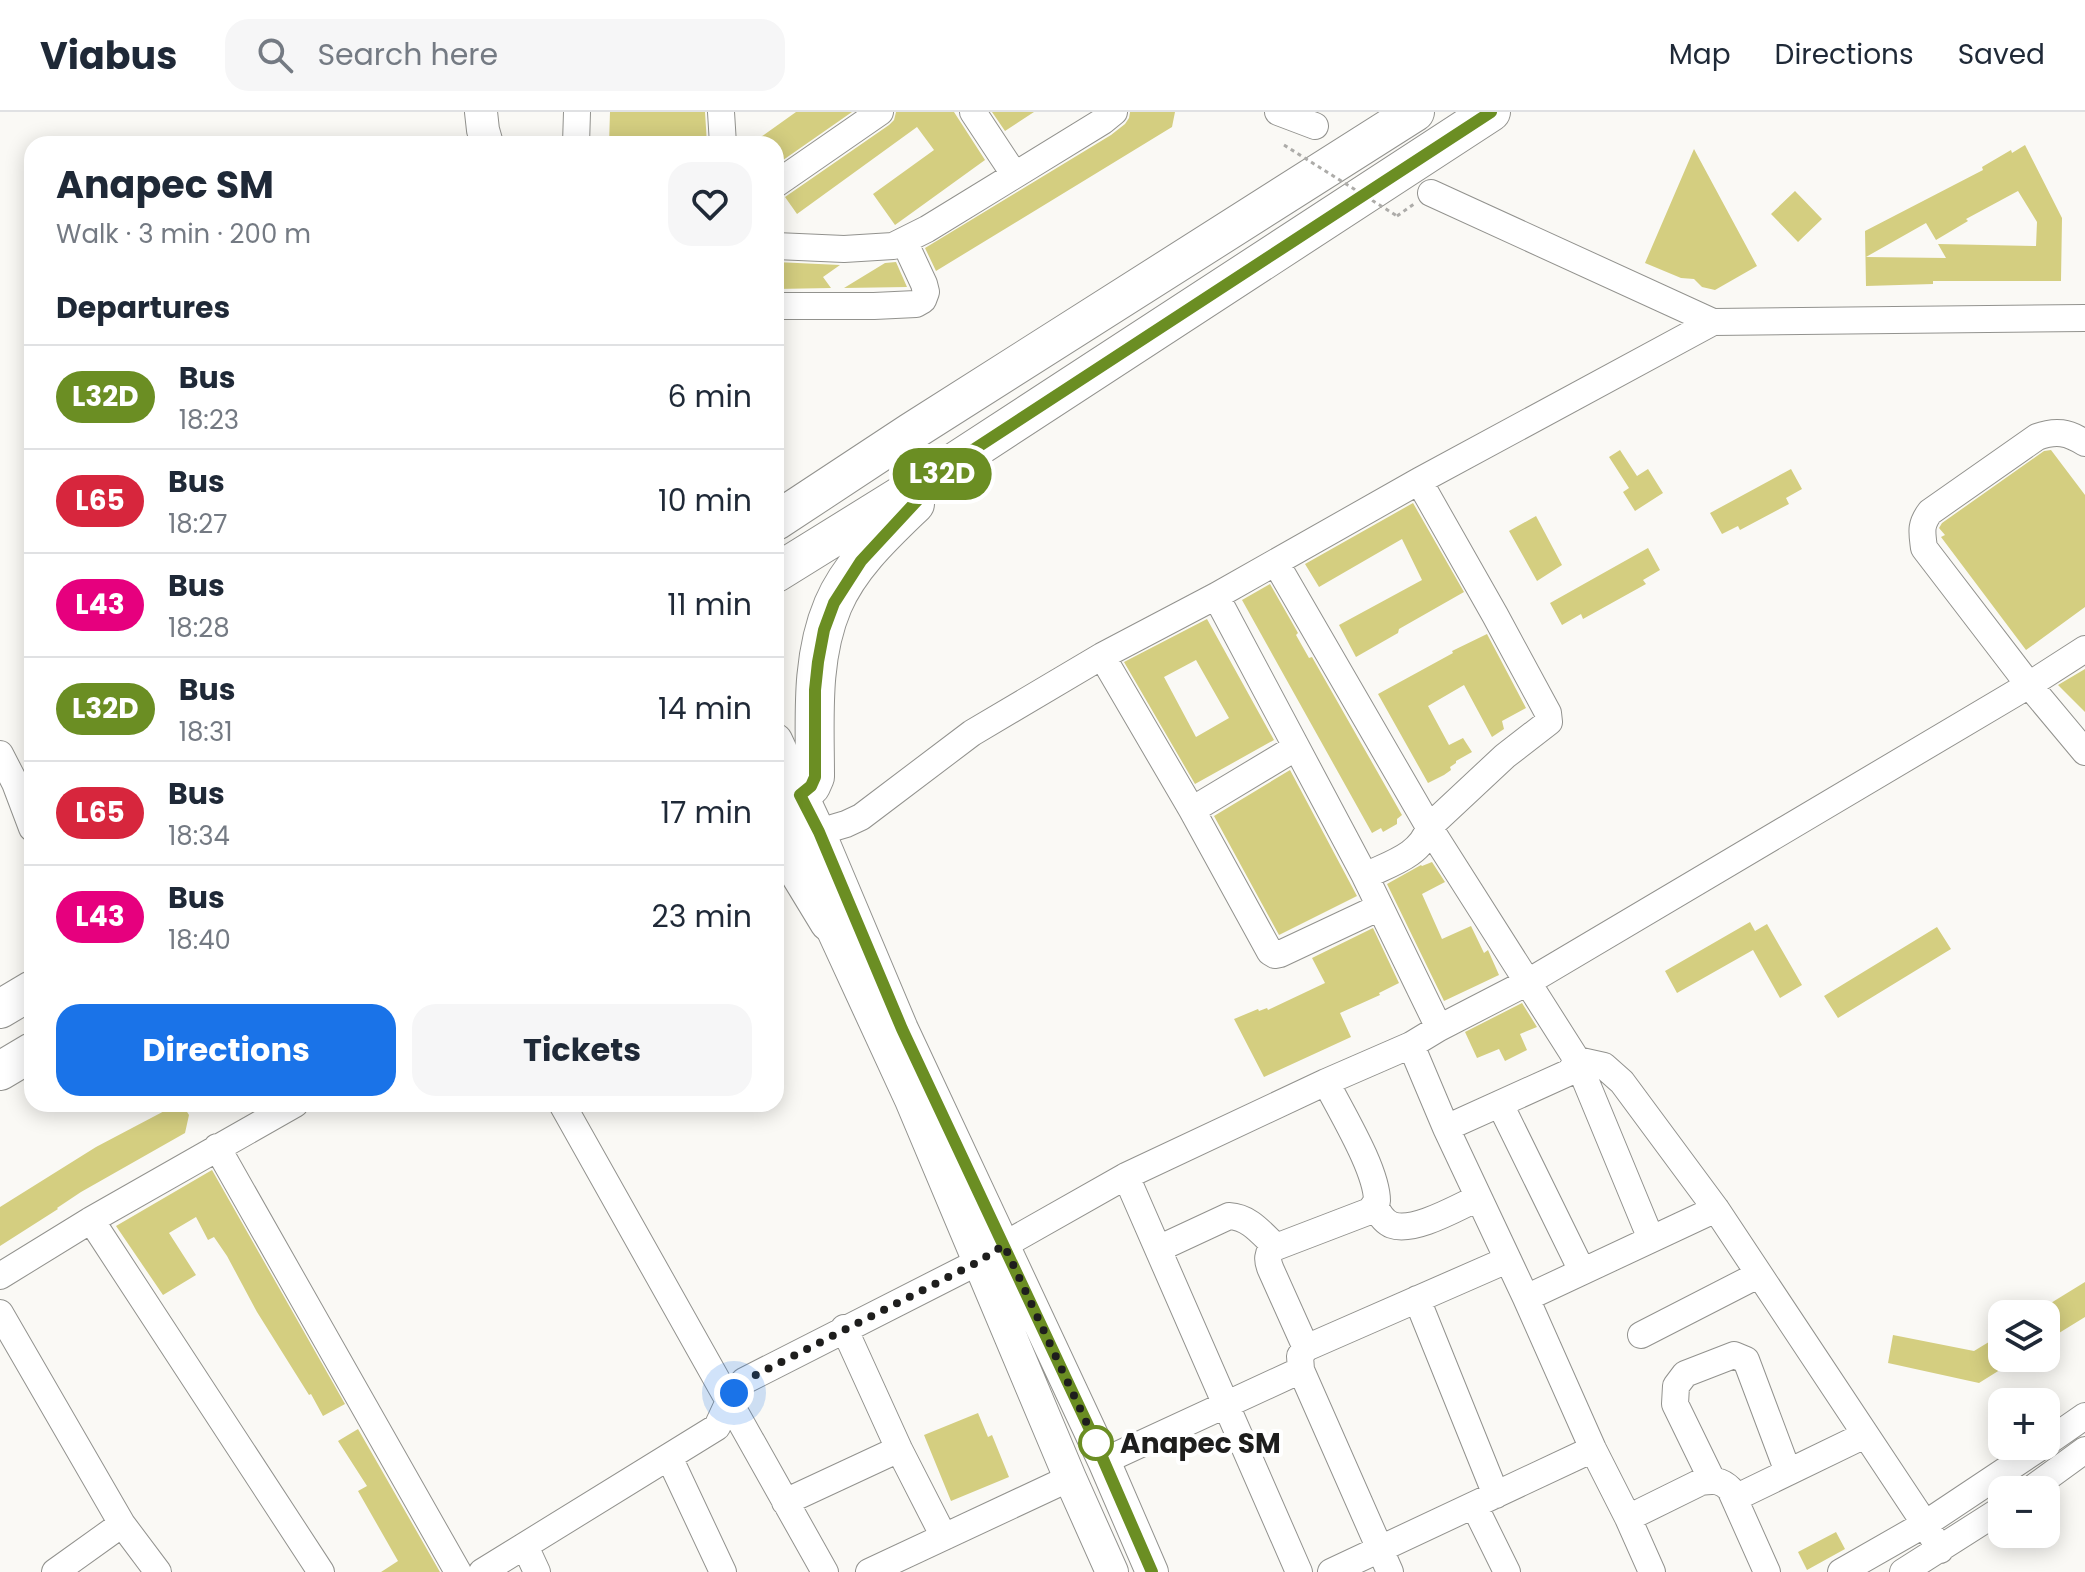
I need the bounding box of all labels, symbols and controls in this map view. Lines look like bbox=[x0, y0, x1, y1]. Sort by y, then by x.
search box bbox=[225, 19, 785, 91]
text: Viabus bbox=[40, 29, 177, 82]
icon: search bbox=[253, 33, 297, 77]
text: Search here bbox=[317, 33, 498, 76]
text: Map bbox=[1669, 35, 1731, 74]
text: Directions bbox=[1775, 35, 1914, 74]
text: Saved bbox=[1958, 35, 2045, 74]
text: Anapec SM bbox=[56, 158, 274, 211]
button: heart bbox=[668, 162, 752, 246]
text: Walk · 3 min · 200 m bbox=[56, 216, 311, 252]
text: Departures bbox=[56, 286, 230, 329]
text: Bus bbox=[179, 356, 235, 399]
text: 6 min bbox=[667, 375, 752, 418]
text: L32D bbox=[72, 377, 139, 416]
text: 18:23 bbox=[179, 402, 239, 438]
line badge: L32D bbox=[886, 448, 998, 500]
text: L32D bbox=[909, 454, 975, 493]
text: Bus bbox=[168, 460, 225, 503]
text: 10 min bbox=[658, 479, 752, 522]
text: L65 bbox=[75, 481, 125, 520]
text: 18:27 bbox=[168, 506, 227, 542]
text: Bus bbox=[168, 564, 225, 607]
text: 11 min bbox=[667, 583, 752, 626]
text: L43 bbox=[75, 585, 125, 624]
text: 18:28 bbox=[168, 610, 230, 646]
text: Bus bbox=[179, 668, 235, 711]
text: 14 min bbox=[658, 687, 752, 730]
text: L32D bbox=[72, 689, 139, 728]
text: 18:31 bbox=[179, 714, 233, 750]
text: Bus bbox=[168, 772, 225, 815]
text: 17 min bbox=[661, 791, 752, 834]
text: L65 bbox=[75, 793, 125, 832]
text: 18:34 bbox=[168, 818, 230, 854]
text: Bus bbox=[168, 876, 225, 919]
text: 23 min bbox=[652, 895, 752, 938]
text: L43 bbox=[75, 897, 125, 936]
text: 18:40 bbox=[168, 922, 231, 958]
button: Directions bbox=[56, 1004, 396, 1096]
button: Tickets bbox=[412, 1004, 752, 1096]
map controls bbox=[1988, 1300, 2060, 1548]
button: layers bbox=[1988, 1300, 2060, 1372]
your location bbox=[714, 1373, 754, 1413]
button: + bbox=[1988, 1388, 2060, 1460]
place label: Anapec SM bbox=[1120, 1424, 1281, 1463]
marker: Anapec SM bbox=[1079, 1426, 1113, 1460]
button: − bbox=[1988, 1476, 2060, 1548]

